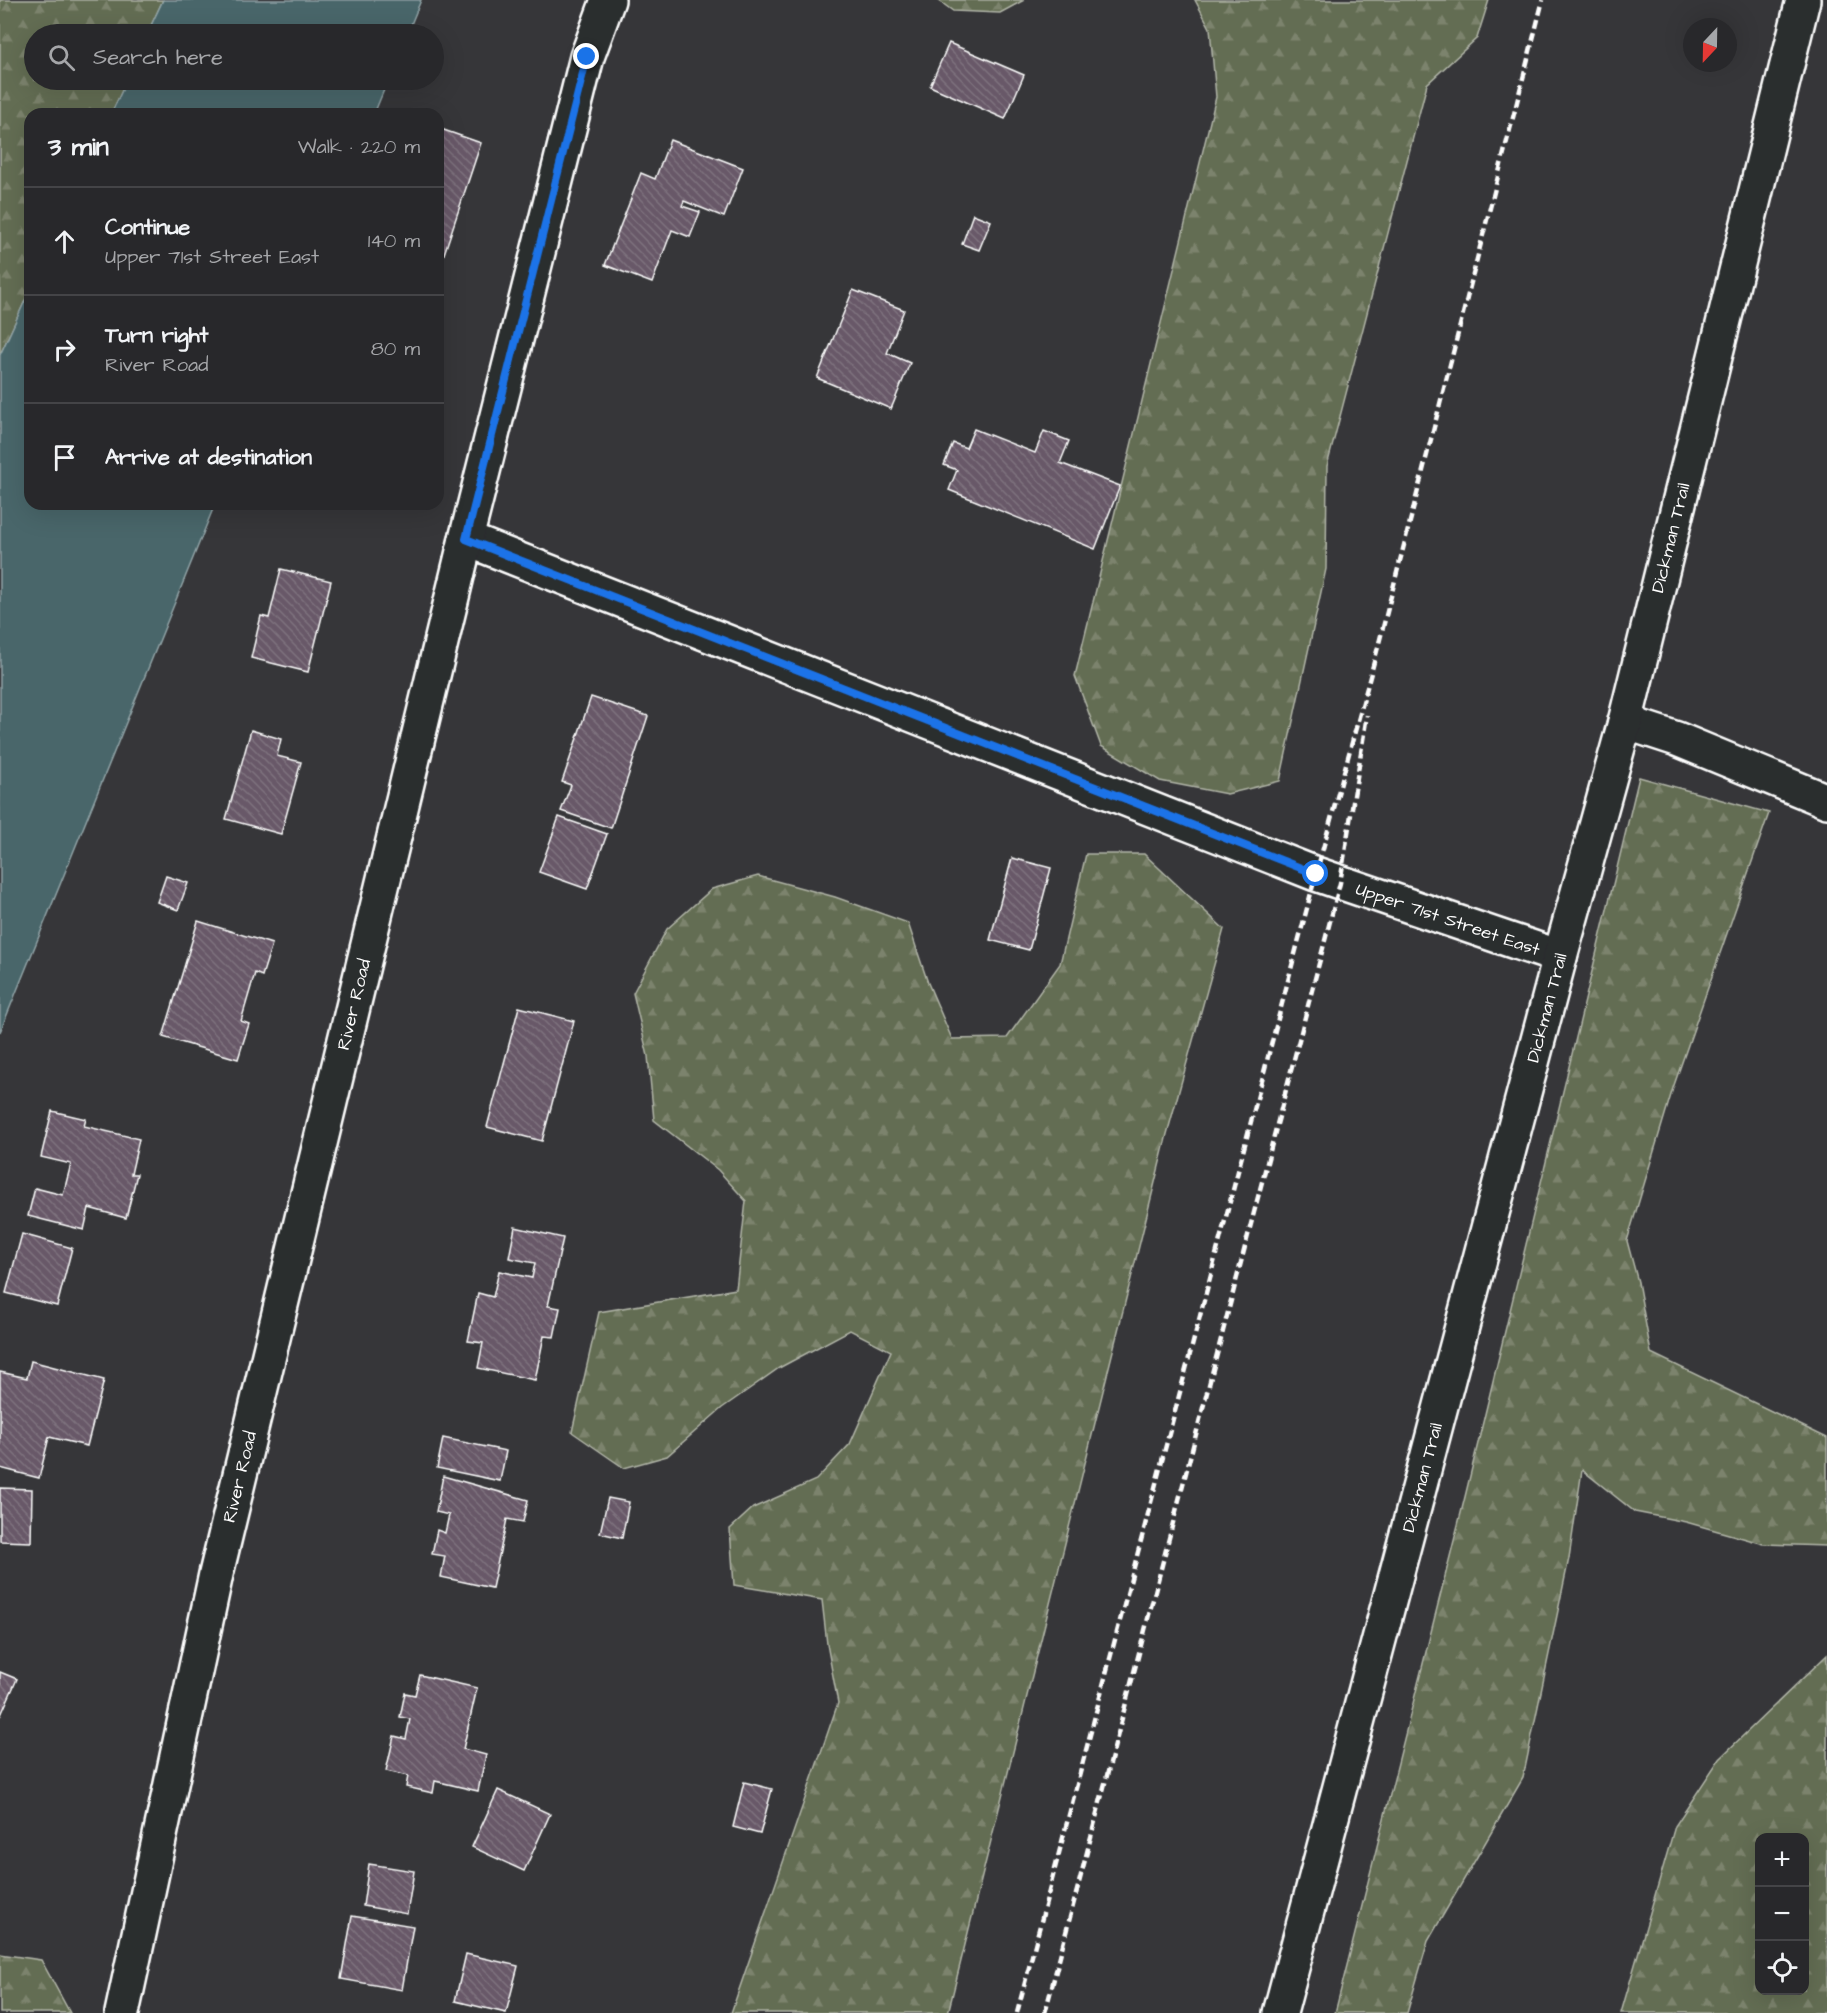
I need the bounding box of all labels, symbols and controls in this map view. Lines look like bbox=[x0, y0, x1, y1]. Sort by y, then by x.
north arrow bbox=[1683, 18, 1737, 72]
search box bbox=[24, 24, 444, 90]
icon: search bbox=[45, 41, 78, 74]
text: Search here bbox=[93, 42, 223, 73]
route end bbox=[573, 43, 599, 69]
text: 3 min bbox=[48, 129, 109, 165]
text: Walk · 220 m bbox=[298, 133, 420, 161]
text: Continue bbox=[105, 212, 190, 243]
icon: ahead bbox=[48, 225, 81, 258]
text: 140 m bbox=[368, 227, 420, 255]
text: Upper 71st Street East bbox=[105, 243, 319, 271]
text: Turn right bbox=[105, 320, 208, 351]
icon: right bbox=[48, 333, 81, 366]
text: 80 m bbox=[371, 335, 420, 363]
text: River Road bbox=[105, 351, 208, 379]
icon: arrive bbox=[48, 441, 81, 474]
text: Arrive at destination bbox=[105, 442, 312, 473]
street label: Dickman Trail bbox=[1645, 480, 1696, 595]
route start bbox=[1302, 860, 1328, 886]
street label: Upper 71st Street East bbox=[1352, 876, 1544, 962]
street label: Dickman Trail bbox=[1521, 950, 1574, 1065]
street label: River Road bbox=[331, 956, 377, 1053]
street label: Dickman Trail bbox=[1396, 1420, 1449, 1535]
street label: River Road bbox=[217, 1429, 263, 1525]
map controls bbox=[1755, 1833, 1809, 1995]
button: + bbox=[1755, 1833, 1809, 1887]
button: − bbox=[1755, 1887, 1809, 1941]
button: locate bbox=[1755, 1941, 1809, 1995]

